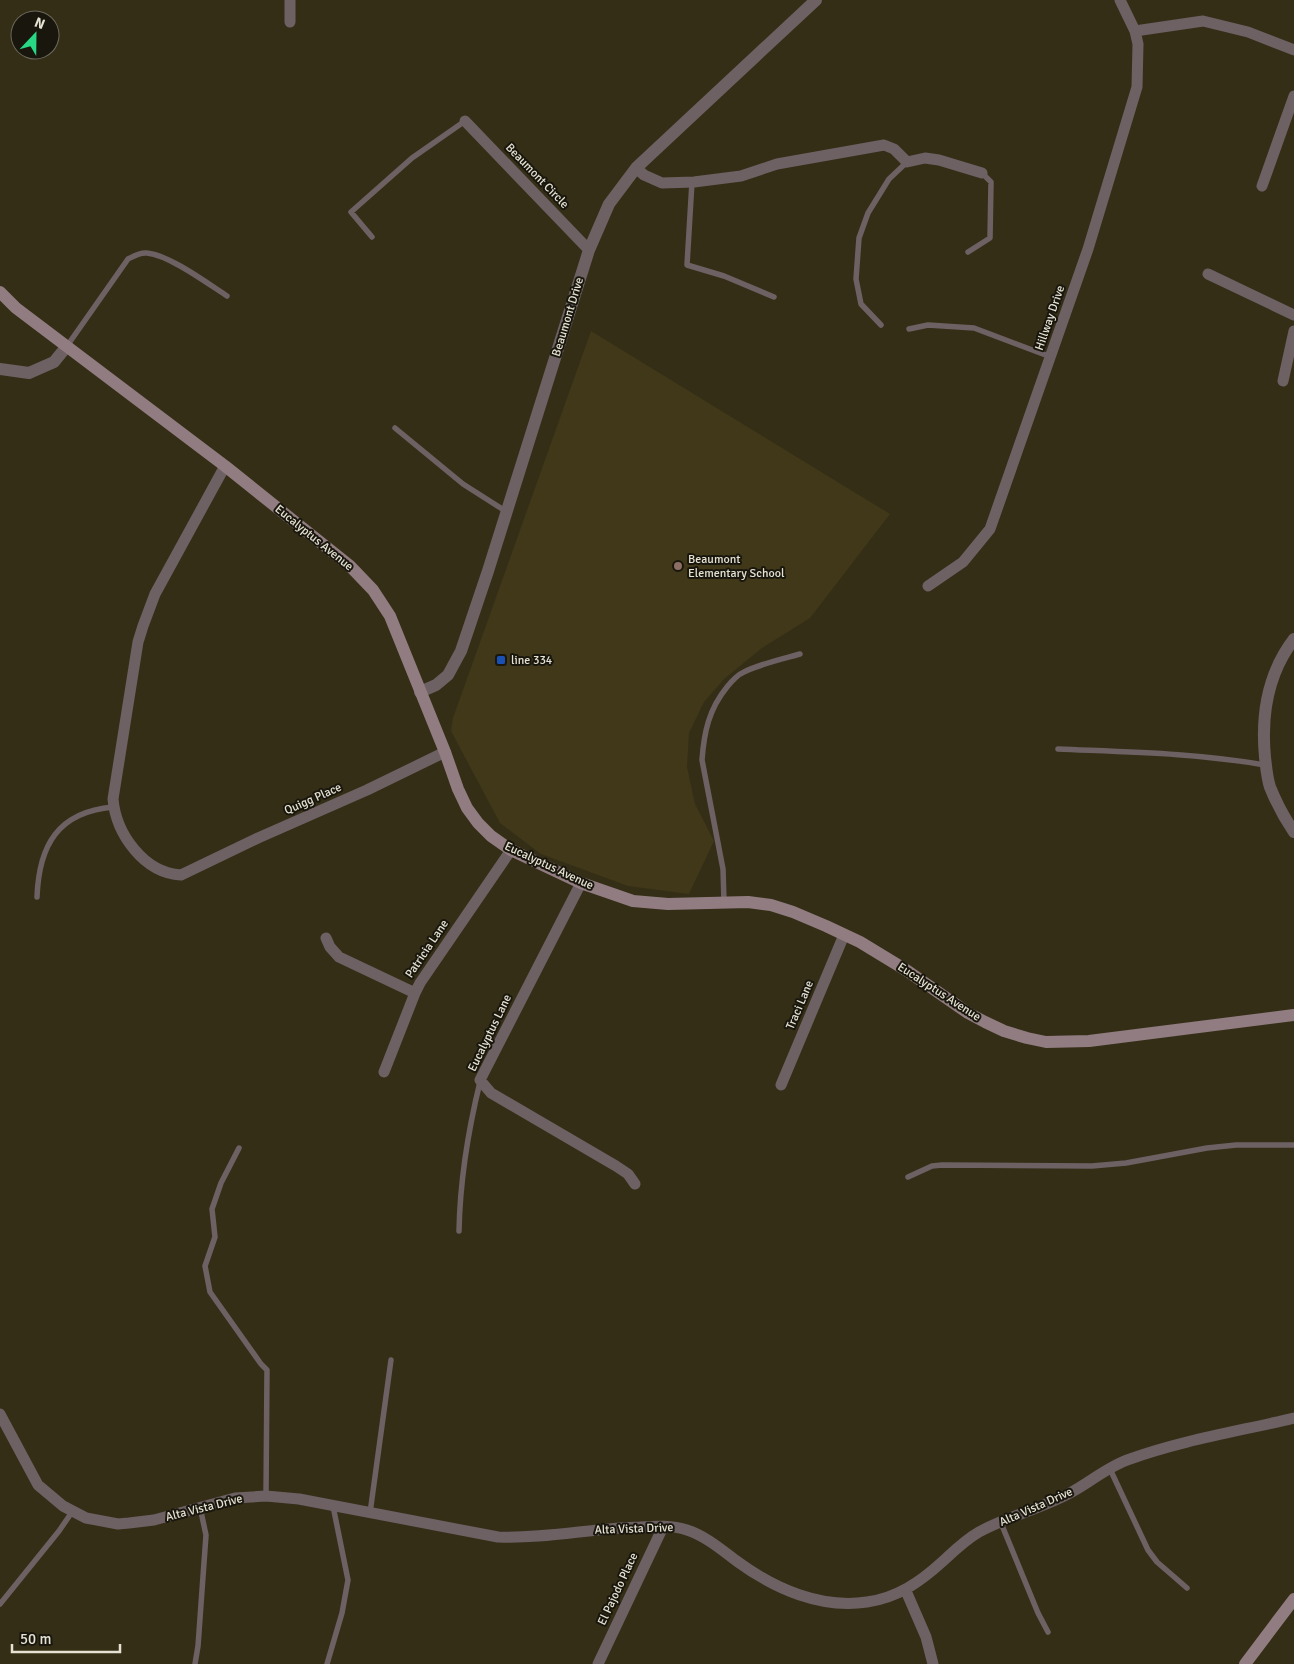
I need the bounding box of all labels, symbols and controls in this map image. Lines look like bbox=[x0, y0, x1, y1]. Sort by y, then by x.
north arrow bbox=[10, 10, 60, 60]
text: N bbox=[32, 14, 47, 33]
street label: Beaumont Circle bbox=[502, 140, 572, 212]
street label: Beaumont Drive bbox=[549, 276, 587, 358]
street label: Hillway Drive bbox=[1032, 284, 1068, 352]
street label: Eucalyptus Avenue bbox=[272, 502, 356, 574]
place label: Beaumont Elementary School bbox=[688, 552, 785, 581]
marker: Beaumont Elementary School bbox=[672, 560, 684, 572]
place label: line 334 bbox=[511, 653, 553, 668]
marker: line 334 bbox=[495, 654, 507, 666]
street label: Quigg Place bbox=[282, 780, 344, 818]
street label: Eucalyptus Avenue bbox=[502, 839, 596, 893]
street label: Patricia Lane bbox=[402, 917, 452, 981]
street label: Eucalyptus Avenue bbox=[894, 959, 984, 1025]
street label: Traci Lane bbox=[783, 978, 817, 1032]
street label: Eucalyptus Lane bbox=[465, 992, 515, 1074]
street label: Alta Vista Drive bbox=[997, 1484, 1075, 1530]
street label: Alta Vista Drive bbox=[164, 1491, 244, 1525]
street label: Alta Vista Drive bbox=[594, 1520, 674, 1538]
street label: El Pajodo Place bbox=[595, 1550, 641, 1628]
scale bar bbox=[12, 1622, 120, 1654]
text: 50 m bbox=[20, 1630, 51, 1648]

